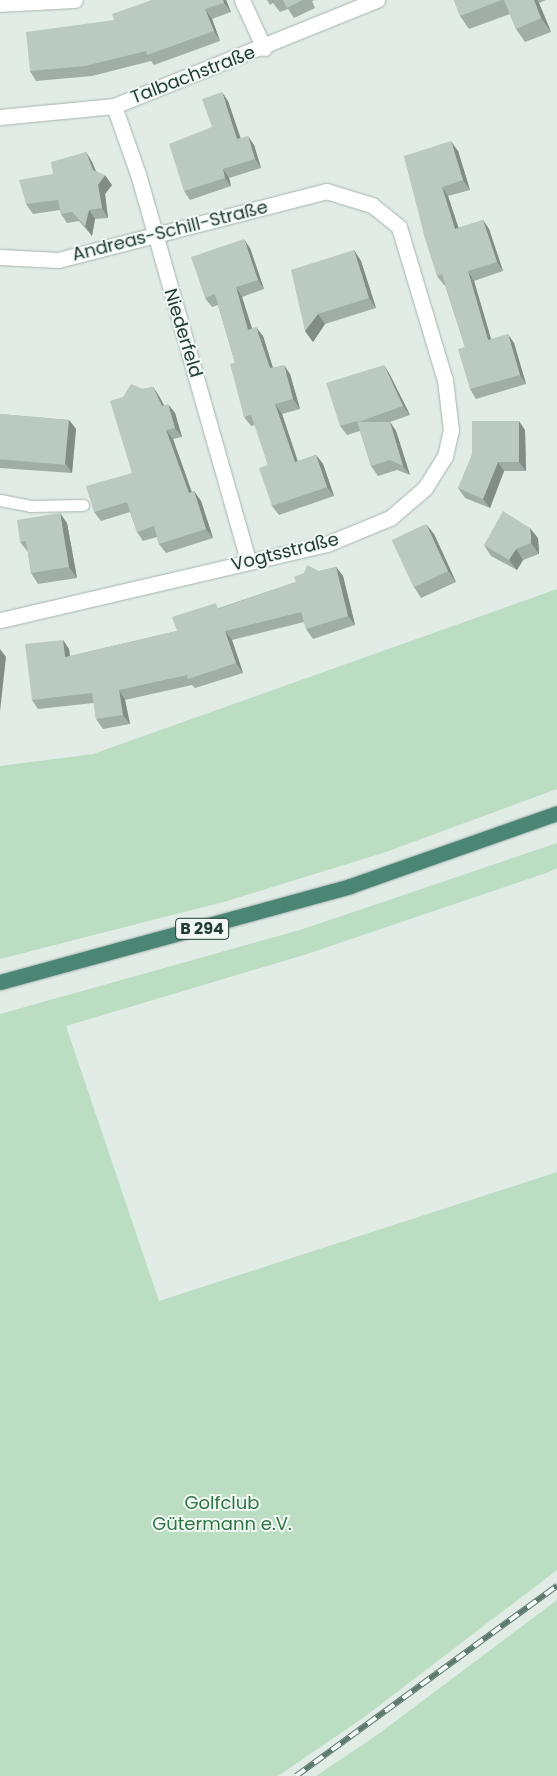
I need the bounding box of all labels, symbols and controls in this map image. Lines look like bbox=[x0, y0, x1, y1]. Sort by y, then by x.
street label: Talbachstraße bbox=[128, 41, 258, 109]
street label: Andreas-Schill-Straße bbox=[70, 196, 270, 266]
street label: Niederfeld bbox=[159, 286, 207, 380]
street label: Vogtsstraße bbox=[229, 528, 341, 576]
road number: B 294 bbox=[174, 916, 230, 942]
park label: Golfclub Gütermann e.V. bbox=[152, 1493, 292, 1536]

